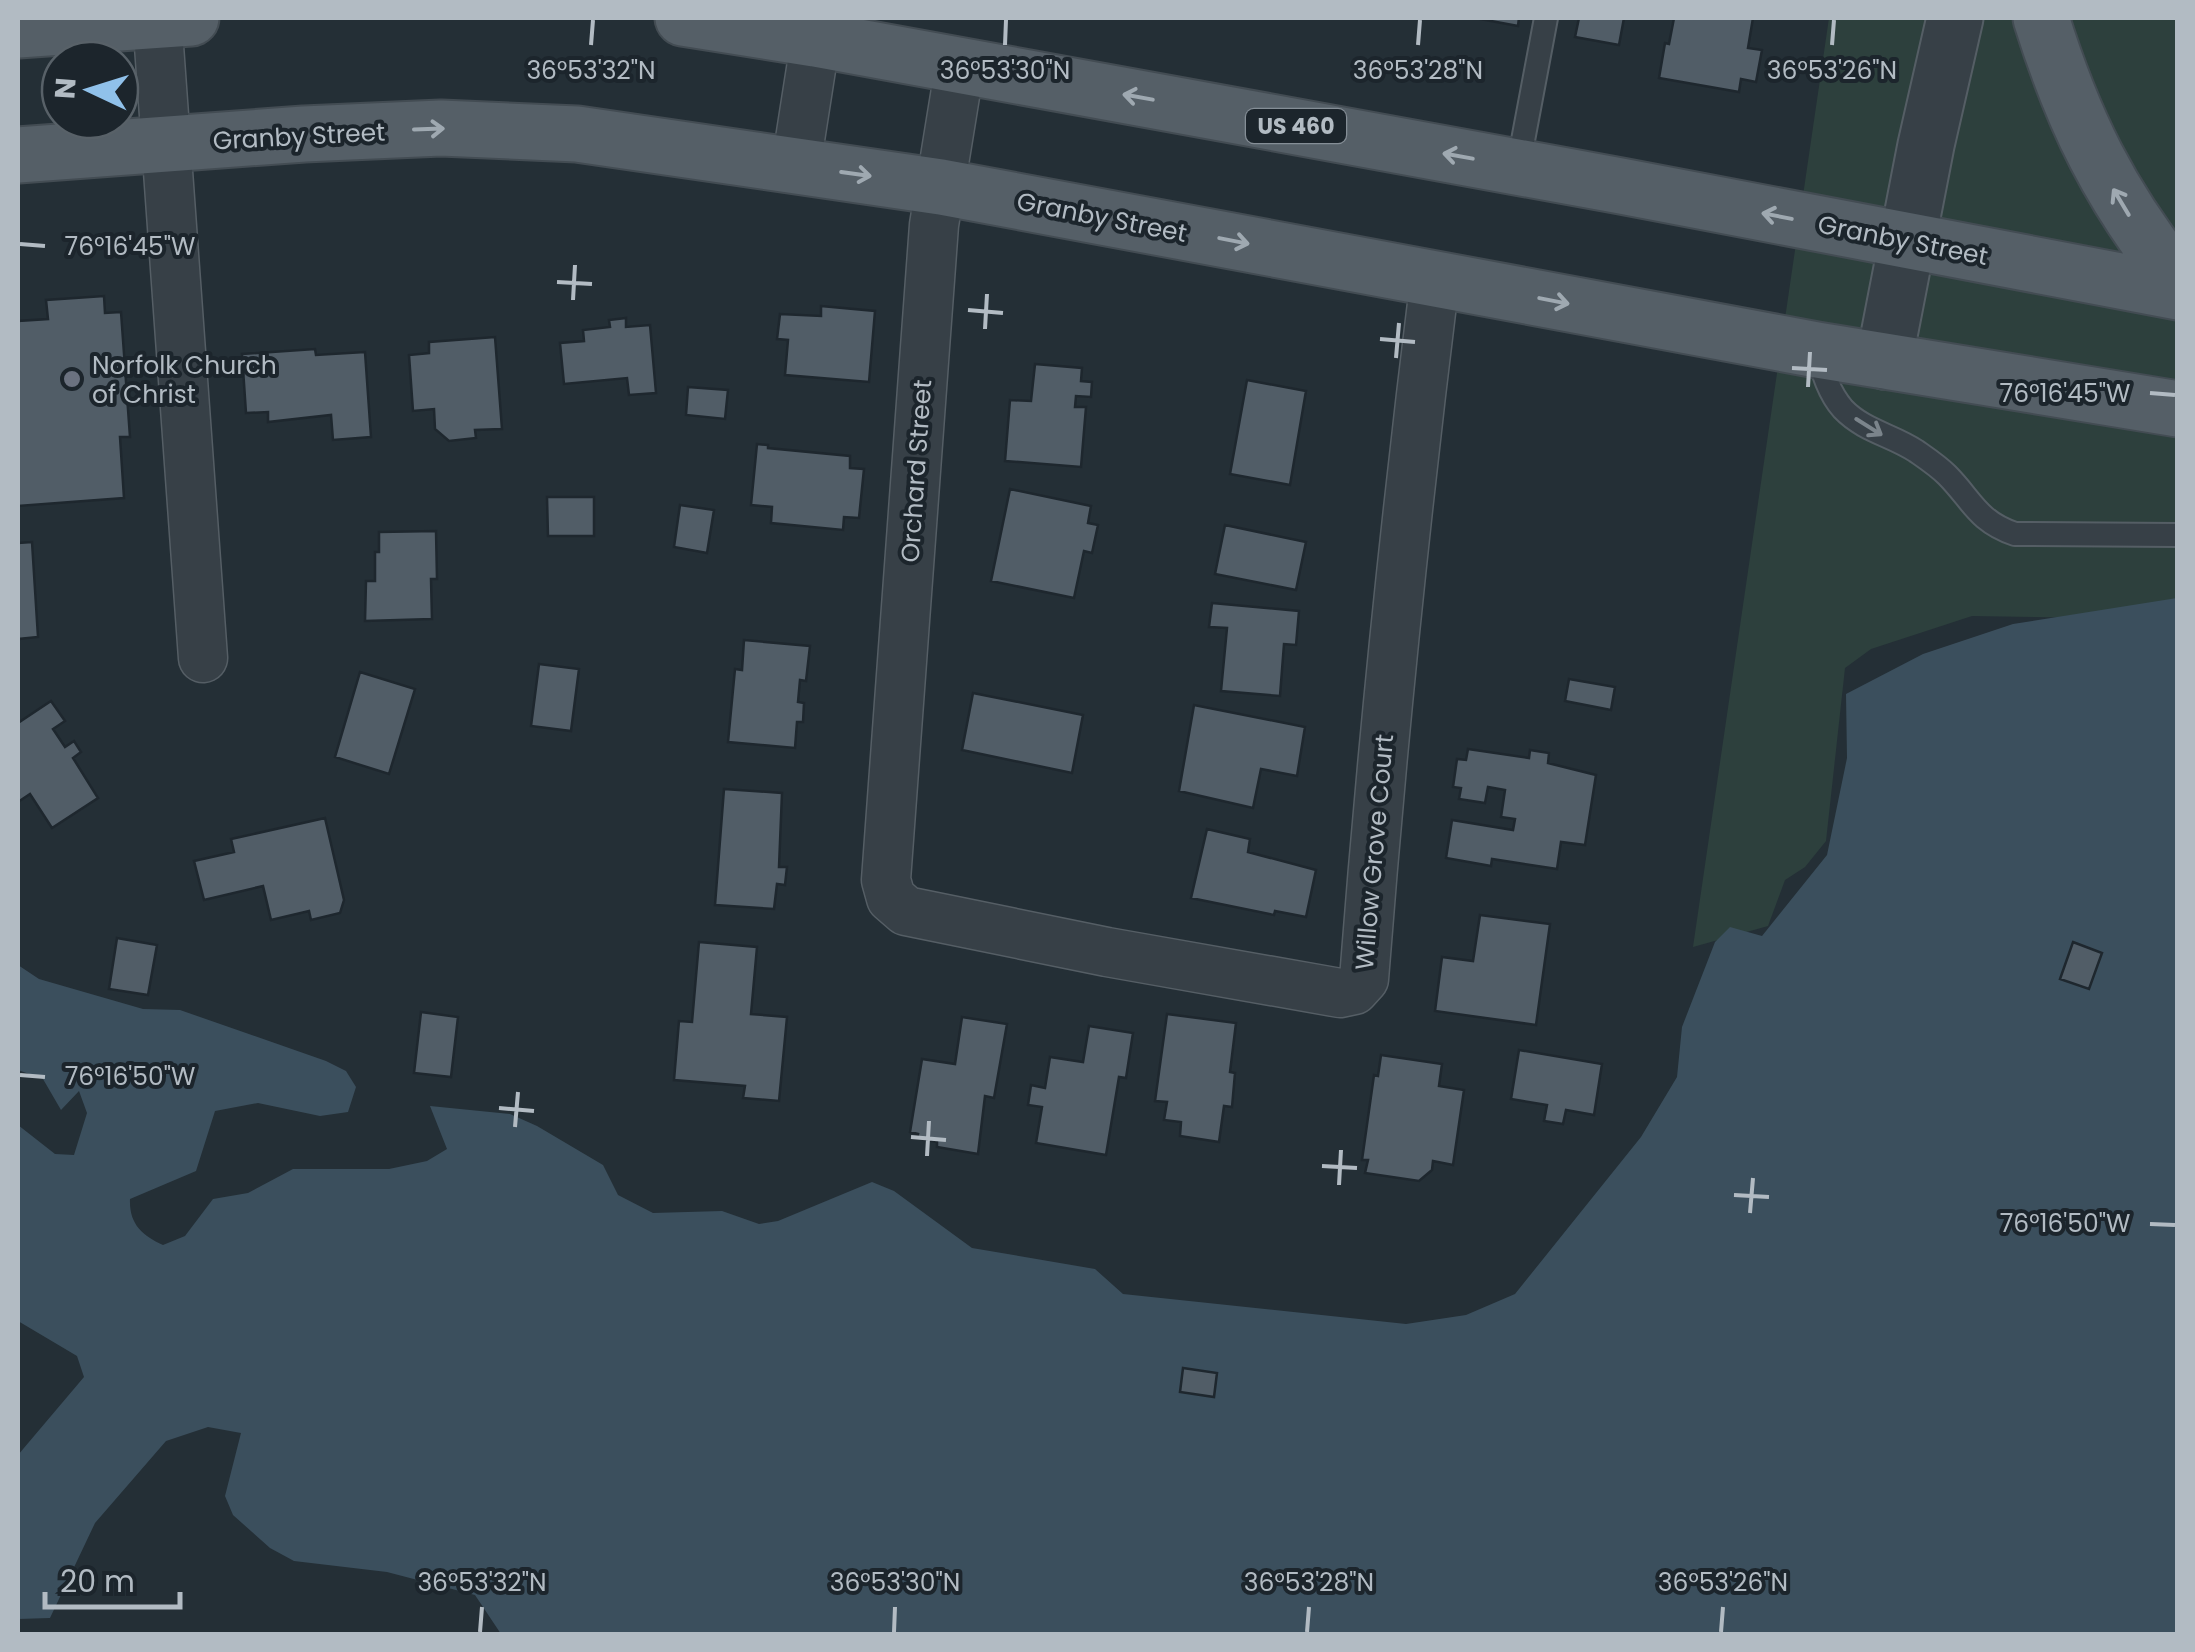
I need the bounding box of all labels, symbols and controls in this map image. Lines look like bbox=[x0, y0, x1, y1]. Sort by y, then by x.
north arrow bbox=[40, 40, 140, 140]
text: 36°53'32"N bbox=[526, 53, 656, 88]
text: 36°53'30"N bbox=[940, 53, 1070, 88]
text: 36°53'28"N bbox=[1353, 53, 1483, 88]
text: 36°53'26"N bbox=[1767, 53, 1897, 88]
text: N bbox=[45, 76, 86, 100]
one-way arrow bbox=[1123, 87, 1155, 106]
road number: US 460 bbox=[1246, 109, 1346, 143]
street label: Granby Street bbox=[212, 115, 386, 158]
one-way arrow bbox=[413, 119, 445, 138]
one-way arrow bbox=[1442, 146, 1474, 165]
one-way arrow bbox=[839, 166, 872, 184]
street label: Granby Street bbox=[1014, 184, 1190, 251]
one-way arrow bbox=[2110, 188, 2130, 217]
one-way arrow bbox=[1761, 206, 1794, 225]
street label: Granby Street bbox=[1815, 207, 1991, 274]
text: 76°16'45"W bbox=[65, 229, 195, 264]
one-way arrow bbox=[1218, 232, 1250, 251]
one-way arrow bbox=[1537, 292, 1570, 311]
place label: Norfolk Church of Christ bbox=[92, 348, 277, 412]
marker: Norfolk Church of Christ bbox=[61, 368, 83, 390]
text: 76°16'45"W bbox=[2000, 376, 2130, 411]
street label: Orchard Street bbox=[893, 378, 940, 564]
one-way arrow bbox=[1854, 417, 1883, 437]
street label: Willow Grove Court bbox=[1347, 733, 1402, 971]
text: 76°16'50"W bbox=[65, 1059, 195, 1094]
text: 76°16'50"W bbox=[2000, 1206, 2130, 1241]
scale bar bbox=[45, 1547, 180, 1609]
text: 20 m bbox=[60, 1560, 135, 1603]
text: 36°53'32"N bbox=[417, 1565, 547, 1600]
text: 36°53'30"N bbox=[830, 1565, 960, 1600]
text: 36°53'28"N bbox=[1244, 1565, 1374, 1600]
text: 36°53'26"N bbox=[1658, 1565, 1788, 1600]

